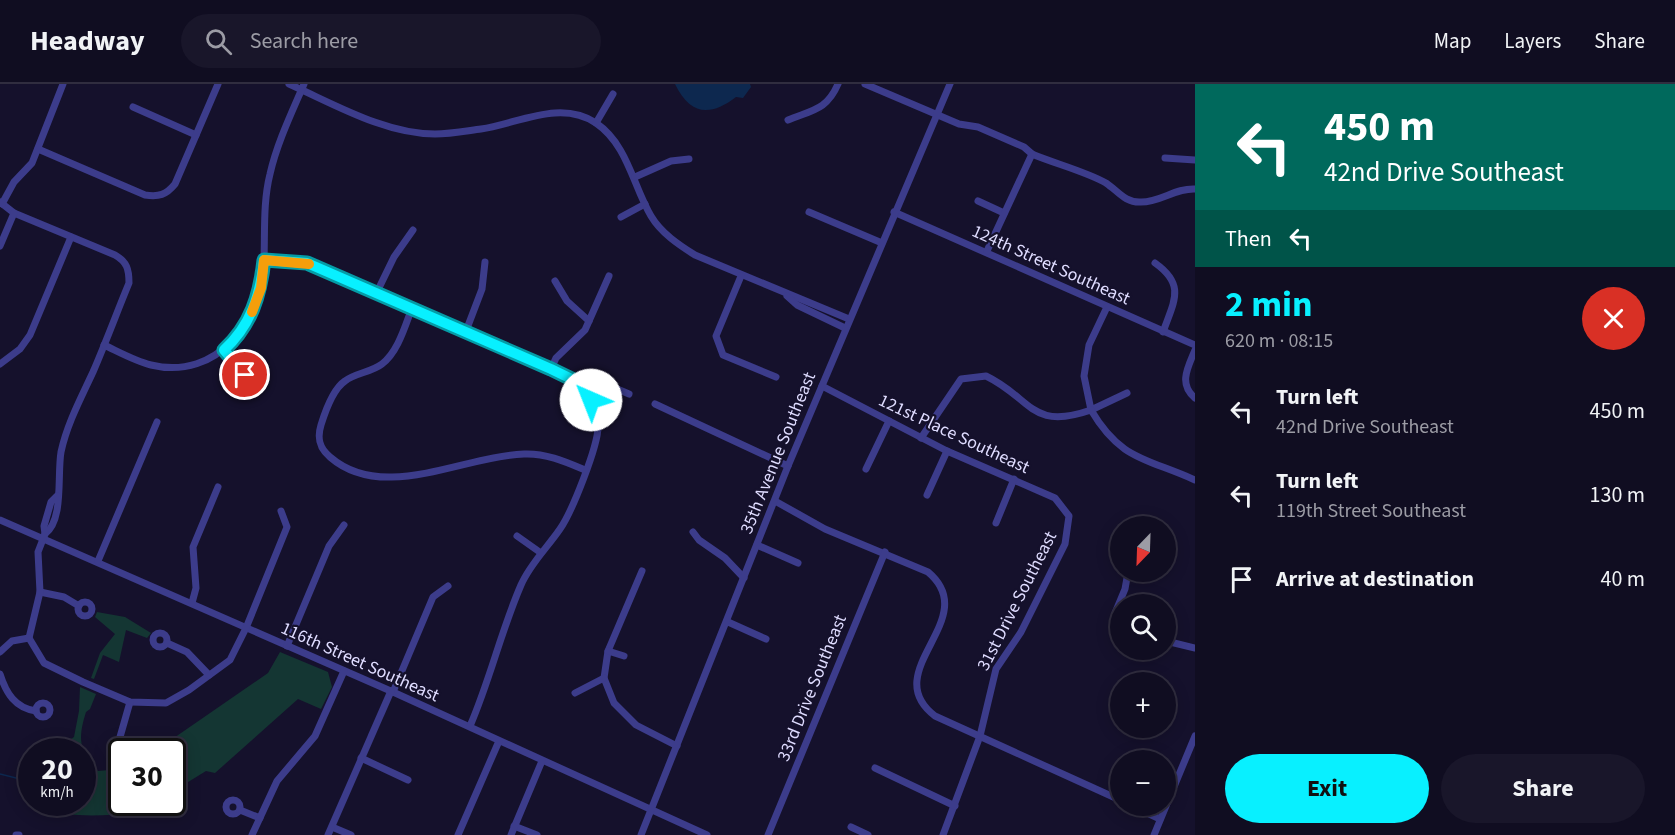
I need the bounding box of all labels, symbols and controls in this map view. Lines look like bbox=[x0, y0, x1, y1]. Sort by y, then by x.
search box bbox=[181, 14, 601, 68]
text: Headway bbox=[30, 21, 145, 61]
icon: search bbox=[202, 25, 235, 58]
text: Search here bbox=[250, 25, 358, 57]
text: Map bbox=[1434, 26, 1471, 56]
text: Layers bbox=[1504, 26, 1561, 56]
text: Share bbox=[1594, 26, 1645, 56]
text: 450 m bbox=[1324, 97, 1435, 157]
icon: left bbox=[1225, 108, 1303, 186]
text: 42nd Drive Southeast bbox=[1324, 153, 1564, 192]
street label: 124th Street Southeast bbox=[968, 219, 1134, 311]
icon: left bbox=[1284, 222, 1317, 255]
text: Then bbox=[1225, 223, 1272, 255]
text: 2 min bbox=[1225, 279, 1313, 330]
button: close bbox=[1582, 287, 1645, 350]
text: 620 m · 08:15 bbox=[1225, 327, 1333, 355]
pin bbox=[219, 349, 270, 400]
icon: arrive bbox=[228, 358, 261, 391]
position arrow bbox=[559, 368, 623, 432]
street label: 35th Avenue Southeast bbox=[734, 368, 822, 538]
text: Turn left bbox=[1276, 381, 1358, 413]
street label: 121st Place Southeast bbox=[874, 388, 1034, 480]
icon: left bbox=[1225, 395, 1258, 428]
text: 450 m bbox=[1590, 395, 1645, 427]
text: 42nd Drive Southeast bbox=[1276, 413, 1454, 441]
text: Turn left bbox=[1276, 465, 1358, 497]
icon: left bbox=[1225, 479, 1258, 512]
text: 130 m bbox=[1590, 479, 1645, 511]
text: 119th Street Southeast bbox=[1276, 497, 1466, 525]
north arrow bbox=[1110, 516, 1176, 582]
map controls bbox=[1110, 516, 1176, 816]
street label: 31st Drive Southeast bbox=[971, 527, 1063, 675]
icon: arrive bbox=[1225, 563, 1258, 596]
text: Arrive at destination bbox=[1276, 563, 1474, 595]
text: 40 m bbox=[1600, 563, 1645, 595]
button: search bbox=[1110, 594, 1176, 660]
street label: 33rd Drive Southeast bbox=[771, 611, 853, 765]
street label: 116th Street Southeast bbox=[277, 616, 443, 708]
button: + bbox=[1110, 672, 1176, 738]
speed limit sign: 30 bbox=[108, 738, 186, 816]
text: 20 bbox=[41, 748, 73, 791]
button: − bbox=[1110, 750, 1176, 816]
button: Exit bbox=[1225, 754, 1429, 823]
button: Share bbox=[1441, 754, 1645, 823]
text: km/h bbox=[40, 782, 74, 803]

